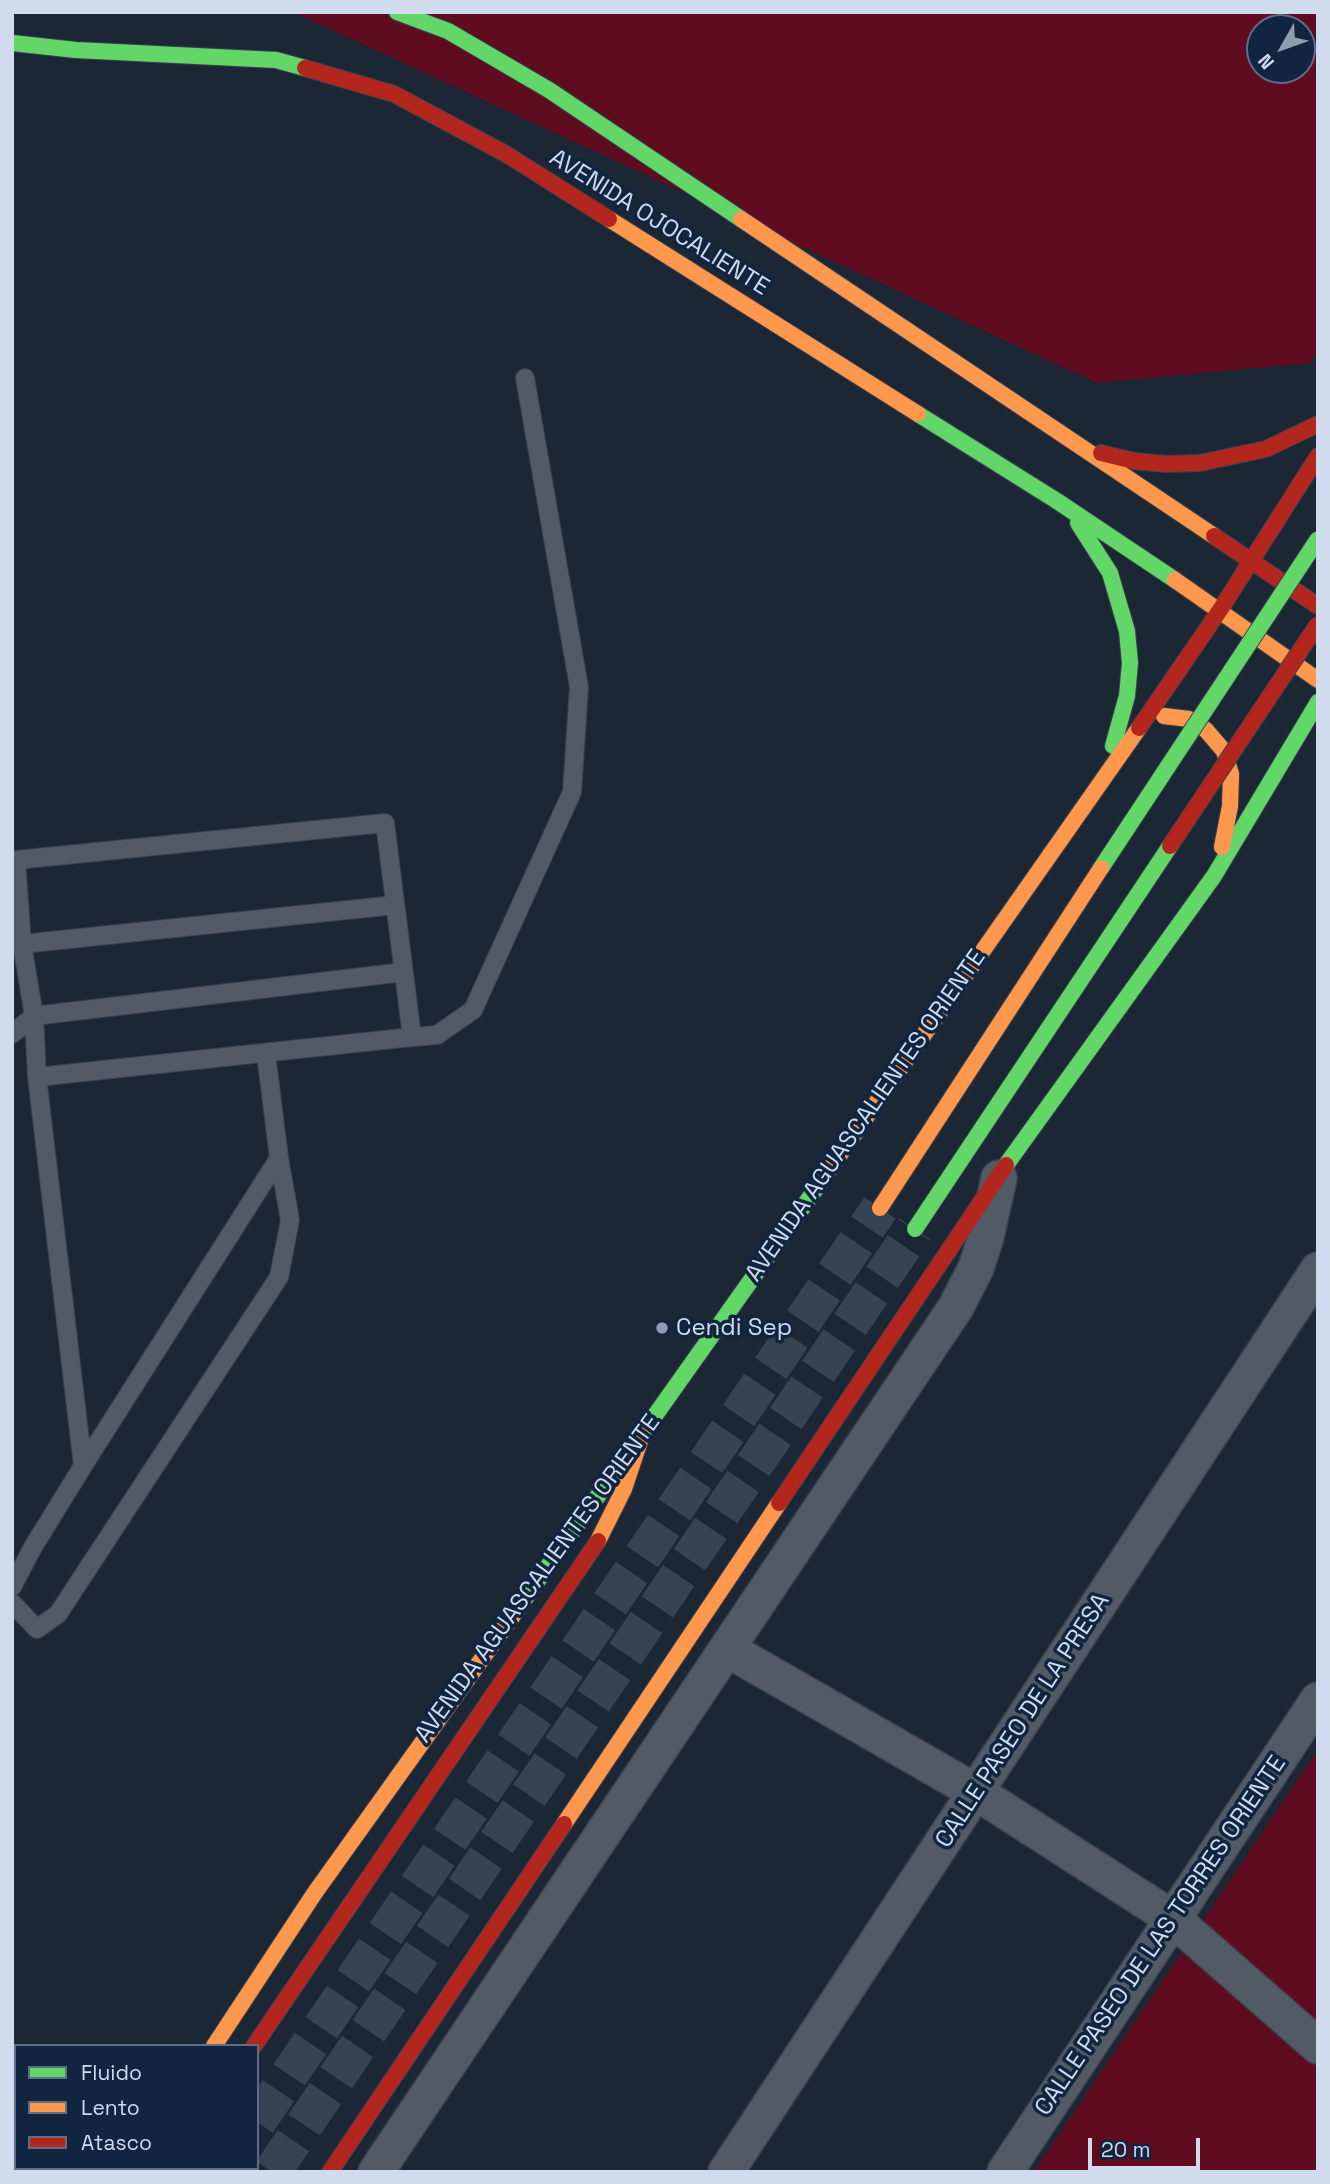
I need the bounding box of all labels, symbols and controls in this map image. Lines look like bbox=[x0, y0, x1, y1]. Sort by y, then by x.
north arrow bbox=[1246, 14, 1316, 84]
text: N bbox=[1252, 49, 1280, 74]
street label: AVENIDA OJOCALIENTE bbox=[544, 144, 774, 302]
street label: AVENIDA AGUASCALIENTES ORIENTE bbox=[740, 945, 992, 1287]
place label: Cendi Sep bbox=[676, 1314, 792, 1342]
marker: Cendi Sep bbox=[654, 1320, 670, 1336]
street label: AVENIDA AGUASCALIENTES ORIENTE bbox=[409, 1409, 667, 1749]
street label: CALLE PASEO DE LA PRESA bbox=[930, 1588, 1116, 1854]
street label: CALLE PASEO DE LAS TORRES ORIENTE bbox=[1029, 1751, 1293, 2121]
legend bbox=[14, 2044, 259, 2170]
text: Fluido bbox=[81, 2059, 142, 2086]
text: Lento bbox=[81, 2094, 140, 2121]
scale bar bbox=[1092, 2124, 1204, 2168]
text: Atasco bbox=[81, 2129, 152, 2156]
text: 20 m bbox=[1101, 2136, 1151, 2163]

